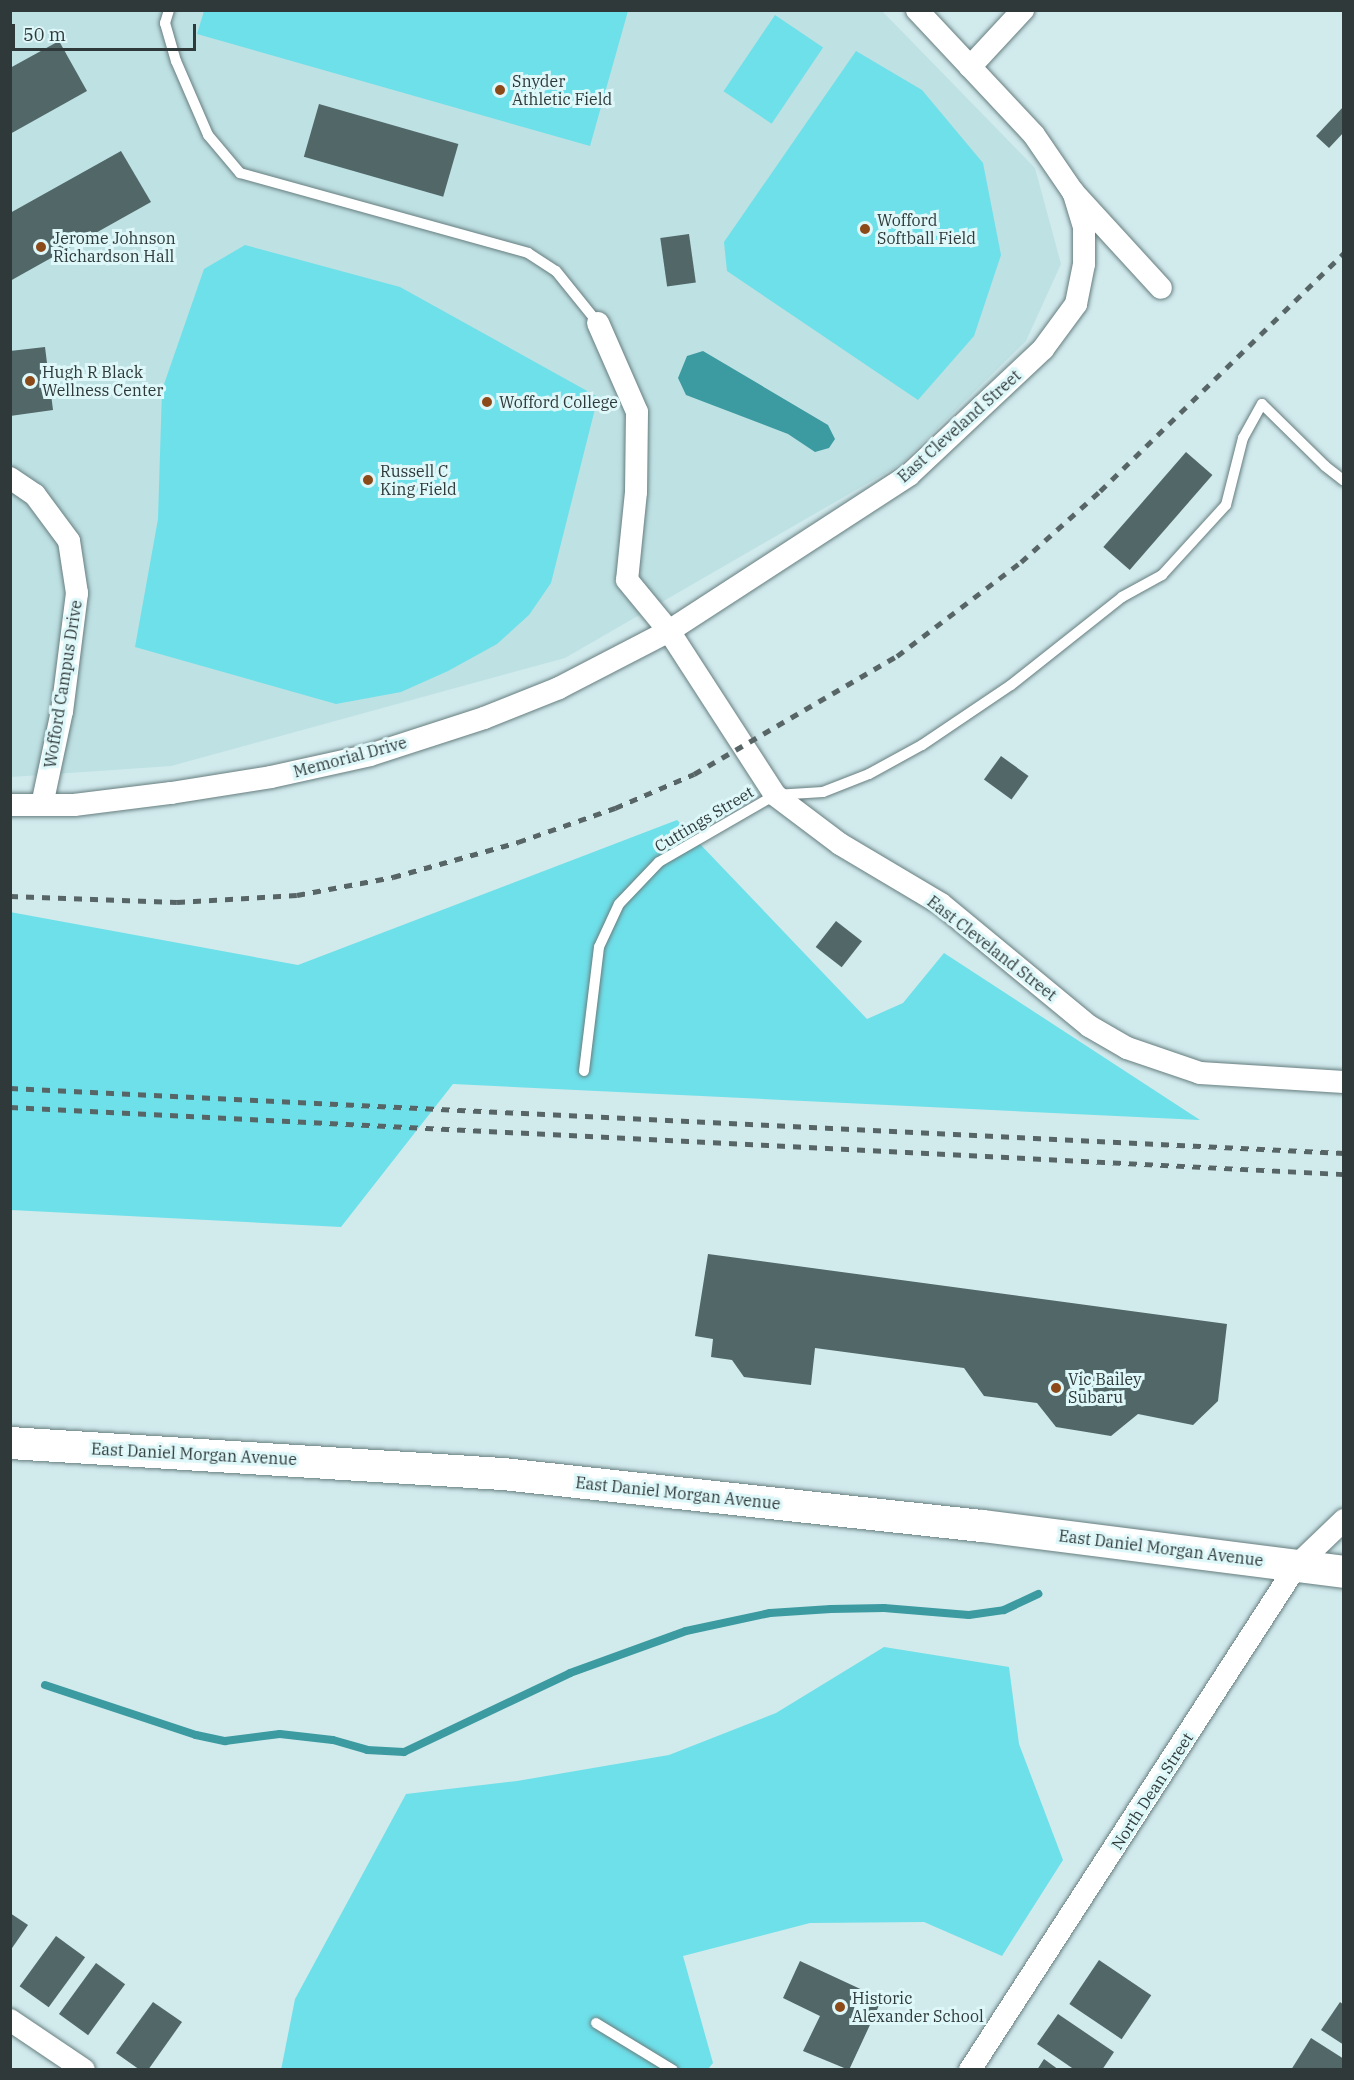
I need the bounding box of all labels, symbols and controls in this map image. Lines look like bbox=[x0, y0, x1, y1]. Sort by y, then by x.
scale bar bbox=[15, 12, 200, 50]
text: 50 m bbox=[23, 23, 66, 46]
place label: Snyder Athletic Field bbox=[512, 71, 612, 109]
marker: Snyder Athletic Field bbox=[493, 83, 507, 97]
place label: Wofford Softball Field bbox=[877, 210, 976, 248]
marker: Wofford Softball Field bbox=[858, 222, 872, 236]
place label: Jerome Johnson Richardson Hall bbox=[53, 228, 176, 266]
marker: Jerome Johnson Richardson Hall bbox=[34, 240, 48, 254]
place label: Hugh R Black Wellness Center bbox=[42, 362, 163, 400]
street label: East Cleveland Street bbox=[894, 366, 1024, 486]
marker: Hugh R Black Wellness Center bbox=[23, 374, 37, 388]
place label: Wofford College bbox=[499, 392, 618, 412]
marker: Wofford College bbox=[480, 395, 494, 409]
place label: Russell C King Field bbox=[380, 461, 457, 499]
marker: Russell C King Field bbox=[361, 473, 375, 487]
street label: Wofford Campus Drive bbox=[40, 599, 86, 769]
street label: Memorial Drive bbox=[291, 733, 409, 781]
street label: Cuttings Street bbox=[651, 782, 757, 856]
street label: East Cleveland Street bbox=[923, 892, 1061, 1004]
place label: Vic Bailey Subaru bbox=[1068, 1369, 1142, 1407]
marker: Vic Bailey Subaru bbox=[1049, 1381, 1063, 1395]
street label: East Daniel Morgan Avenue bbox=[91, 1439, 297, 1469]
street label: East Daniel Morgan Avenue bbox=[575, 1473, 781, 1513]
street label: East Daniel Morgan Avenue bbox=[1058, 1526, 1264, 1570]
street label: North Dean Street bbox=[1107, 1729, 1197, 1853]
place label: Historic Alexander School bbox=[852, 1988, 984, 2026]
marker: Historic Alexander School bbox=[833, 2000, 847, 2014]

